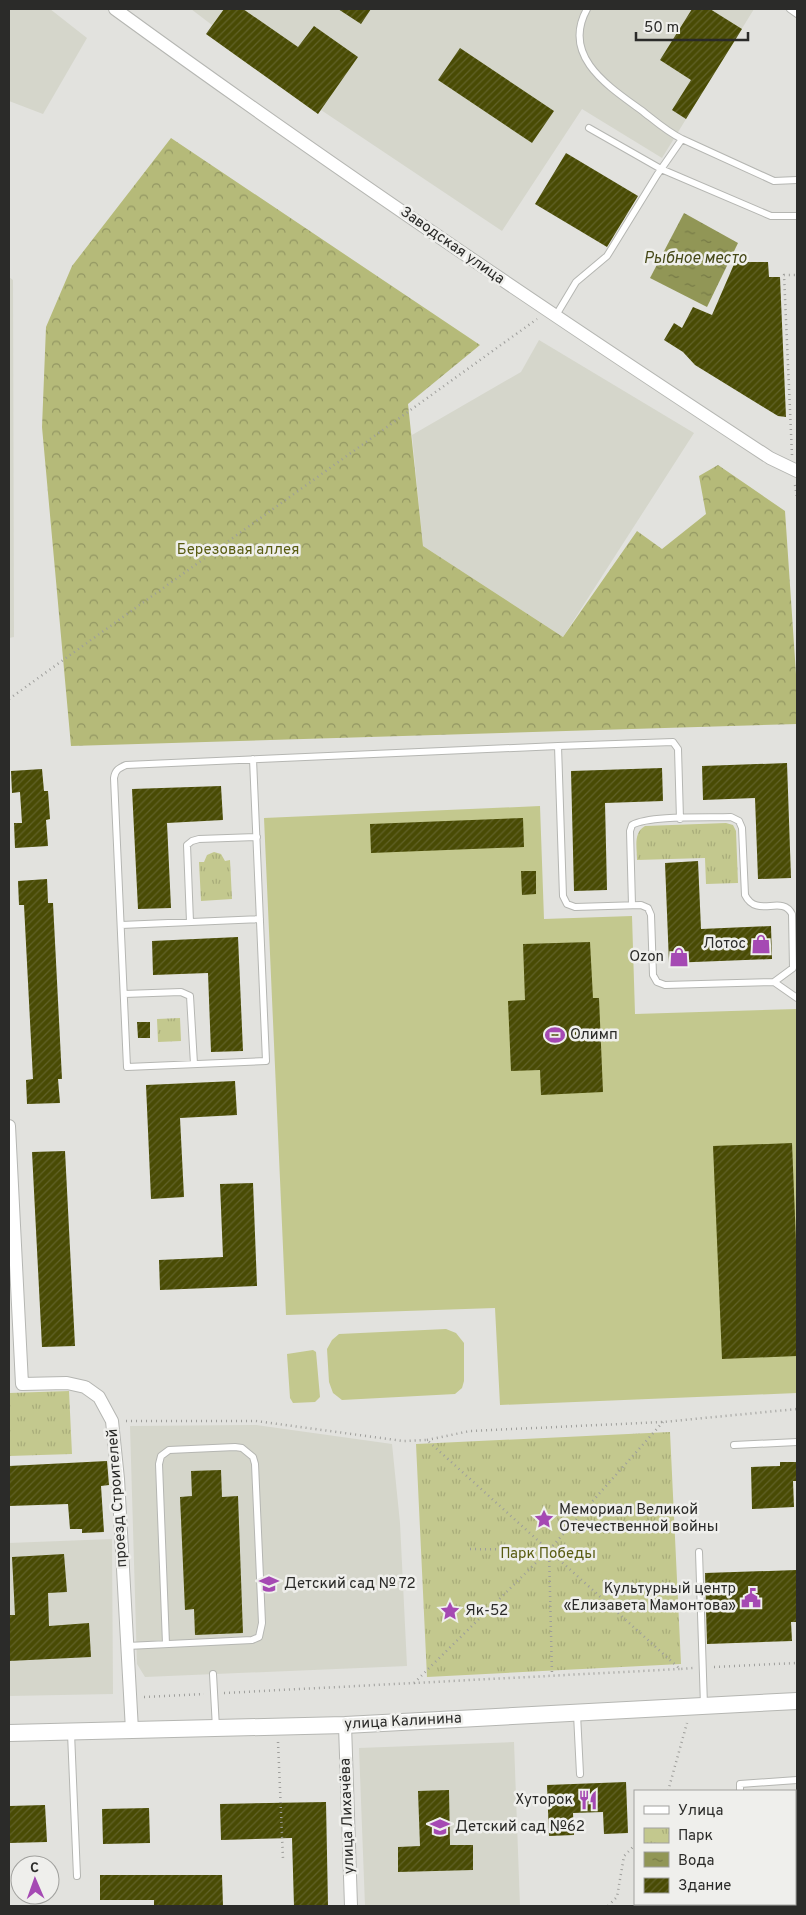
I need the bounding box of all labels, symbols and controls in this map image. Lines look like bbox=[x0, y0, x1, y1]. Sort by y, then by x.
scale bar bbox=[636, 10, 748, 42]
text: 50 m bbox=[644, 19, 679, 38]
street label: Заводская улица bbox=[396, 203, 508, 289]
water label: Рыбное место bbox=[644, 249, 747, 269]
park label: Березовая аллея bbox=[177, 541, 299, 560]
shop icon: Лотос bbox=[750, 933, 772, 955]
place label: Лотос bbox=[703, 935, 746, 954]
shop icon: Ozon bbox=[668, 946, 690, 968]
place label: Ozon bbox=[629, 948, 664, 967]
sports icon: Олимп bbox=[544, 1024, 566, 1046]
place label: Олимп bbox=[570, 1026, 618, 1045]
street label: проезд Строителей bbox=[104, 1428, 132, 1568]
place label: Мемориал Великой Отечественной войны bbox=[559, 1501, 718, 1537]
place icon: Мемориал Великой Отечественной войны bbox=[533, 1508, 555, 1530]
park label: Парк Победы bbox=[500, 1545, 596, 1564]
school or university icon: Детский сад № 72 bbox=[258, 1573, 280, 1595]
place label: Детский сад № 72 bbox=[284, 1575, 416, 1594]
place label: Культурный центр «Елизавета Мамонтова» bbox=[564, 1580, 736, 1616]
public building icon: Культурный центр «Елизавета Мамонтова» bbox=[740, 1587, 762, 1609]
place icon: Як-52 bbox=[439, 1600, 461, 1622]
place label: Як-52 bbox=[465, 1602, 508, 1621]
street label: улица Калинина bbox=[344, 1709, 462, 1735]
street label: улица Лихачёва bbox=[336, 1758, 360, 1874]
restaurant icon: Хуторок bbox=[577, 1789, 599, 1811]
legend bbox=[634, 1790, 796, 1905]
place label: Хуторок bbox=[515, 1791, 573, 1810]
text: Улица bbox=[678, 1802, 723, 1821]
school or university icon: Детский сад №62 bbox=[429, 1816, 451, 1838]
place label: Детский сад №62 bbox=[455, 1818, 585, 1837]
text: Парк bbox=[678, 1827, 713, 1846]
text: Вода bbox=[678, 1852, 714, 1871]
north arrow bbox=[10, 1855, 60, 1905]
text: С bbox=[30, 1860, 39, 1877]
text: Здание bbox=[678, 1877, 731, 1896]

